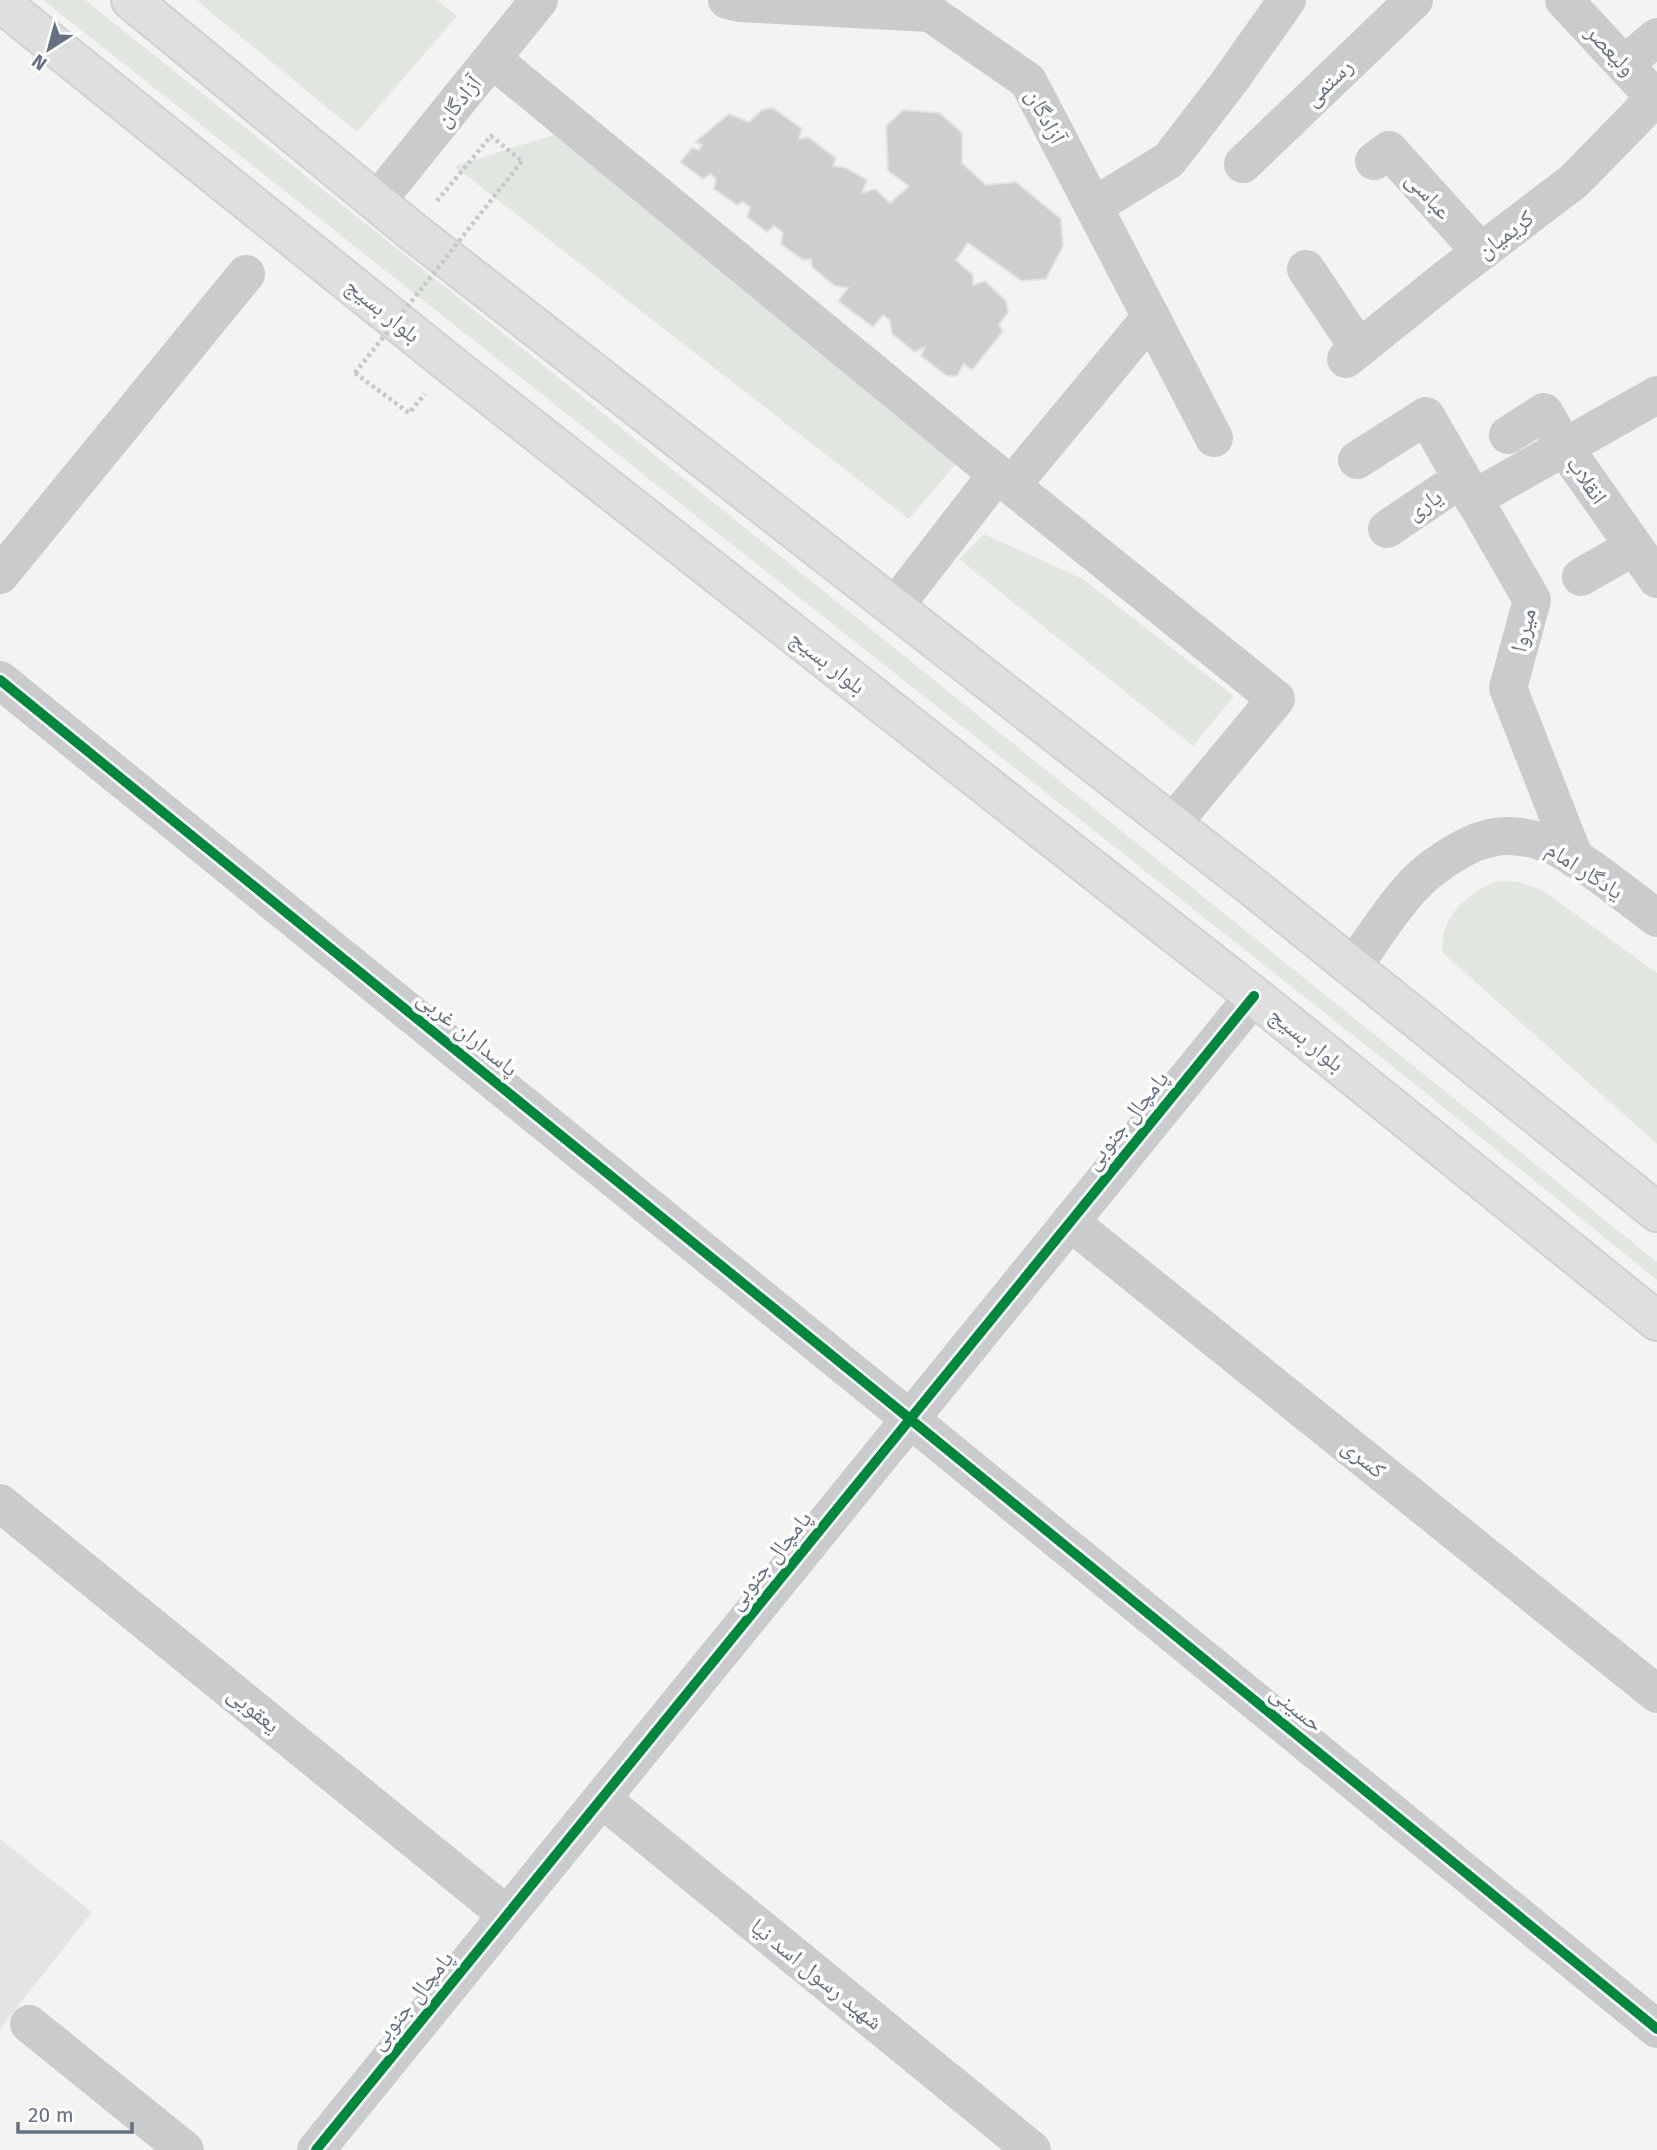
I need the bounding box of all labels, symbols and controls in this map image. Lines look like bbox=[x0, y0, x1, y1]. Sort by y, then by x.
north arrow bbox=[14, 14, 84, 84]
street label: ولیعصر bbox=[1579, 18, 1642, 82]
text: N bbox=[27, 49, 51, 75]
street label: رستمی bbox=[1298, 52, 1358, 112]
street label: آزادگان bbox=[429, 69, 488, 132]
street label: آزادگان bbox=[1020, 84, 1073, 149]
street label: عباسی bbox=[1400, 165, 1458, 225]
street label: کریمیان bbox=[1471, 203, 1539, 264]
street label: بلوار بسیج bbox=[339, 271, 426, 349]
street label: انقلاب bbox=[1560, 450, 1614, 510]
street label: یاری bbox=[1401, 482, 1447, 526]
street label: میروا bbox=[1504, 605, 1542, 655]
street label: بلوار بسیج bbox=[784, 624, 871, 701]
street label: یادگار امام bbox=[1540, 835, 1629, 907]
street label: پاسداران غربی bbox=[412, 984, 524, 1082]
street label: بلوار بسیج bbox=[1263, 1000, 1350, 1078]
street label: پامچال جنوبی bbox=[1078, 1065, 1175, 1175]
street label: کسری bbox=[1336, 1432, 1392, 1484]
street label: پامچال جنوبی bbox=[721, 1505, 818, 1615]
street label: حسینی bbox=[1265, 1678, 1329, 1738]
street label: یعقوبی bbox=[222, 1679, 286, 1739]
street label: شهید رسول اسد نیا bbox=[745, 1912, 889, 2036]
street label: پامچال جنوبی bbox=[363, 1945, 460, 2055]
scale bar bbox=[18, 2090, 131, 2134]
text: 20 m bbox=[28, 2102, 74, 2128]

